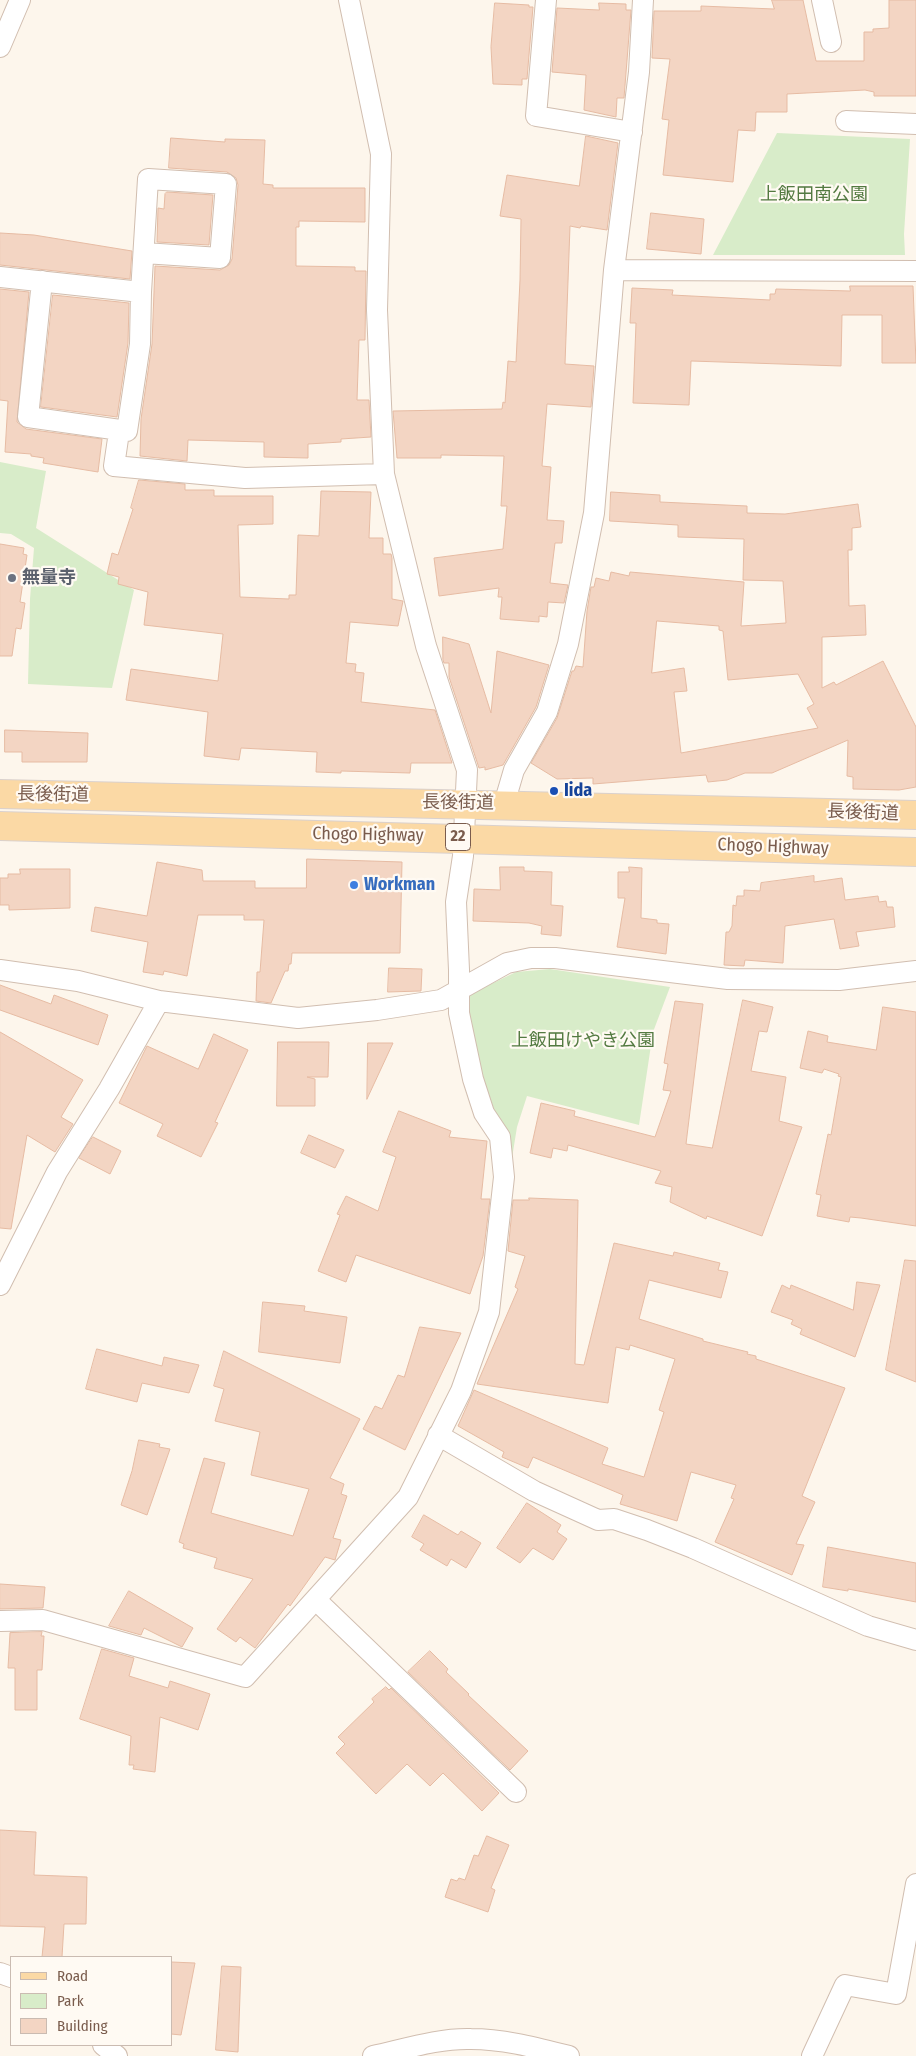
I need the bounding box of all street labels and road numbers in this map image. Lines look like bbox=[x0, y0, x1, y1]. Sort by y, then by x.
street label: 長後街道 bbox=[17, 784, 89, 806]
street label: 長後街道 bbox=[422, 792, 494, 814]
street label: 長後街道 bbox=[827, 801, 899, 825]
street label: Chogo Highway bbox=[312, 823, 424, 847]
road number: 22 bbox=[446, 824, 470, 850]
street label: Chogo Highway bbox=[717, 834, 829, 860]

